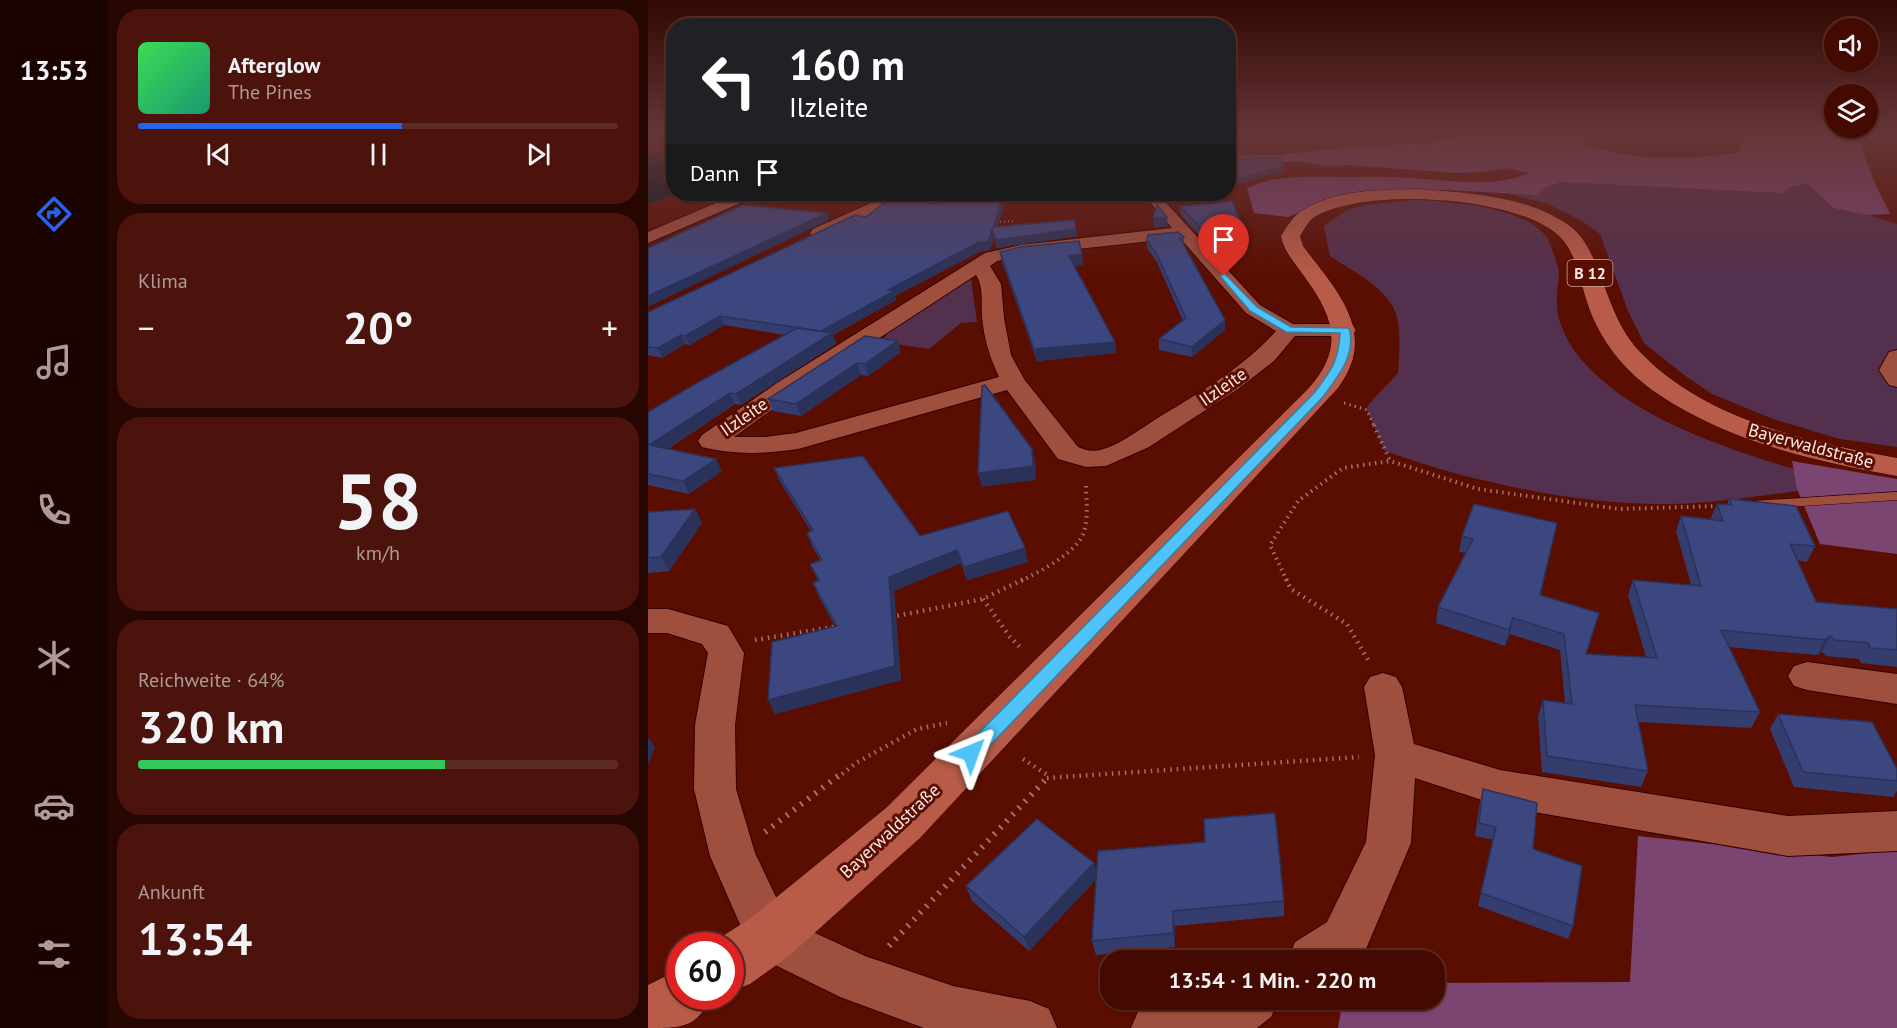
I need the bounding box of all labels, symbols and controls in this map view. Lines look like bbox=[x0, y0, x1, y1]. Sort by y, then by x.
map controls bbox=[1824, 18, 1878, 138]
button: sound bbox=[1824, 18, 1878, 72]
text: 160 m bbox=[789, 37, 905, 92]
icon: left bbox=[690, 42, 768, 120]
text: Afterglow bbox=[228, 51, 320, 79]
text: 13:53 bbox=[20, 53, 88, 87]
text: The Pines bbox=[228, 79, 312, 105]
button: layers bbox=[1824, 84, 1878, 138]
text: Ilzleite bbox=[789, 90, 868, 124]
icon: previous bbox=[202, 138, 235, 171]
icon: pause bbox=[362, 138, 395, 171]
icon: next bbox=[522, 138, 555, 171]
icon: arrive bbox=[751, 156, 784, 189]
text: Dann bbox=[690, 159, 739, 187]
icon: directions bbox=[33, 193, 75, 235]
pin bbox=[1198, 214, 1249, 276]
icon: arrive bbox=[1207, 223, 1240, 256]
road number: B 12 bbox=[1568, 260, 1612, 286]
text: Klima bbox=[138, 268, 188, 294]
text: 20° bbox=[343, 298, 413, 356]
text: − bbox=[138, 306, 155, 349]
text: + bbox=[601, 306, 618, 349]
icon: music bbox=[33, 341, 75, 383]
street label: Ilzleite bbox=[1194, 362, 1251, 411]
street label: Ilzleite bbox=[715, 392, 772, 441]
street label: Bayerwaldstraße bbox=[1746, 418, 1876, 473]
text: 58 bbox=[334, 450, 422, 551]
icon: phone bbox=[33, 489, 75, 531]
text: km/h bbox=[356, 540, 400, 566]
icon: climate bbox=[33, 637, 75, 679]
text: Reichweite · 64% bbox=[138, 667, 284, 693]
text: 320 km bbox=[138, 697, 284, 755]
position arrow bbox=[939, 721, 1003, 785]
street label: Bayerwaldstraße bbox=[835, 778, 945, 883]
icon: car bbox=[33, 785, 75, 827]
text: Ankunft bbox=[138, 879, 205, 905]
text: 13:54 bbox=[138, 909, 252, 967]
speed limit sign: 60 bbox=[666, 932, 744, 1010]
icon: filters bbox=[33, 933, 75, 975]
text: 13:54 · 1 Min. · 220 m bbox=[1169, 966, 1376, 994]

